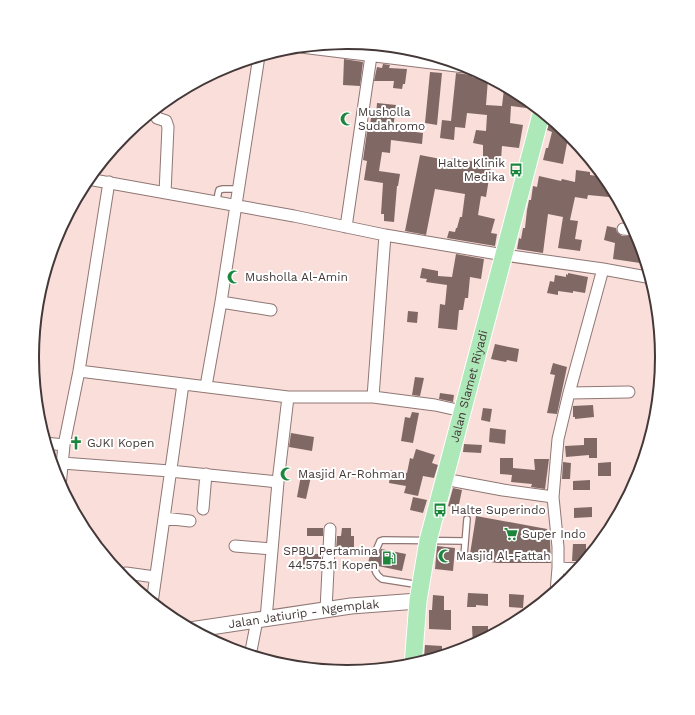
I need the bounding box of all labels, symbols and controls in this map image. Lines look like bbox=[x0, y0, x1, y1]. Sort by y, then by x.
place label: Musholla Sudahromo bbox=[358, 105, 425, 133]
mosque icon: Musholla Sudahromo bbox=[339, 111, 355, 127]
place label: Halte Klinik Medika bbox=[438, 156, 505, 184]
bus stop icon: Halte Klinik Medika bbox=[508, 162, 524, 178]
mosque icon: Musholla Al-Amin bbox=[226, 269, 242, 285]
place label: Musholla Al-Amin bbox=[245, 270, 348, 284]
street label: Jalan Slamet Riyadi bbox=[447, 329, 491, 444]
church icon: GJKI Kopen bbox=[68, 435, 84, 451]
place label: GJKI Kopen bbox=[87, 436, 154, 450]
mosque icon: Masjid Ar-Rohman bbox=[279, 466, 295, 482]
place label: Masjid Ar-Rohman bbox=[298, 467, 405, 481]
bus stop icon: Halte Superindo bbox=[432, 502, 448, 518]
place label: Halte Superindo bbox=[451, 503, 546, 517]
supermarket icon: Super Indo bbox=[503, 526, 519, 542]
place label: Super Indo bbox=[522, 527, 586, 541]
place label: SPBU Pertamina 44.575.11 Kopen bbox=[283, 544, 378, 572]
mosque icon: Masjid Al-Fattah bbox=[437, 548, 453, 564]
place label: Masjid Al-Fattah bbox=[456, 549, 551, 563]
fuel station icon: SPBU Pertamina 44.575.11 Kopen bbox=[381, 550, 397, 566]
street label: Jalan Jatiurip - Ngemplak bbox=[227, 597, 380, 631]

